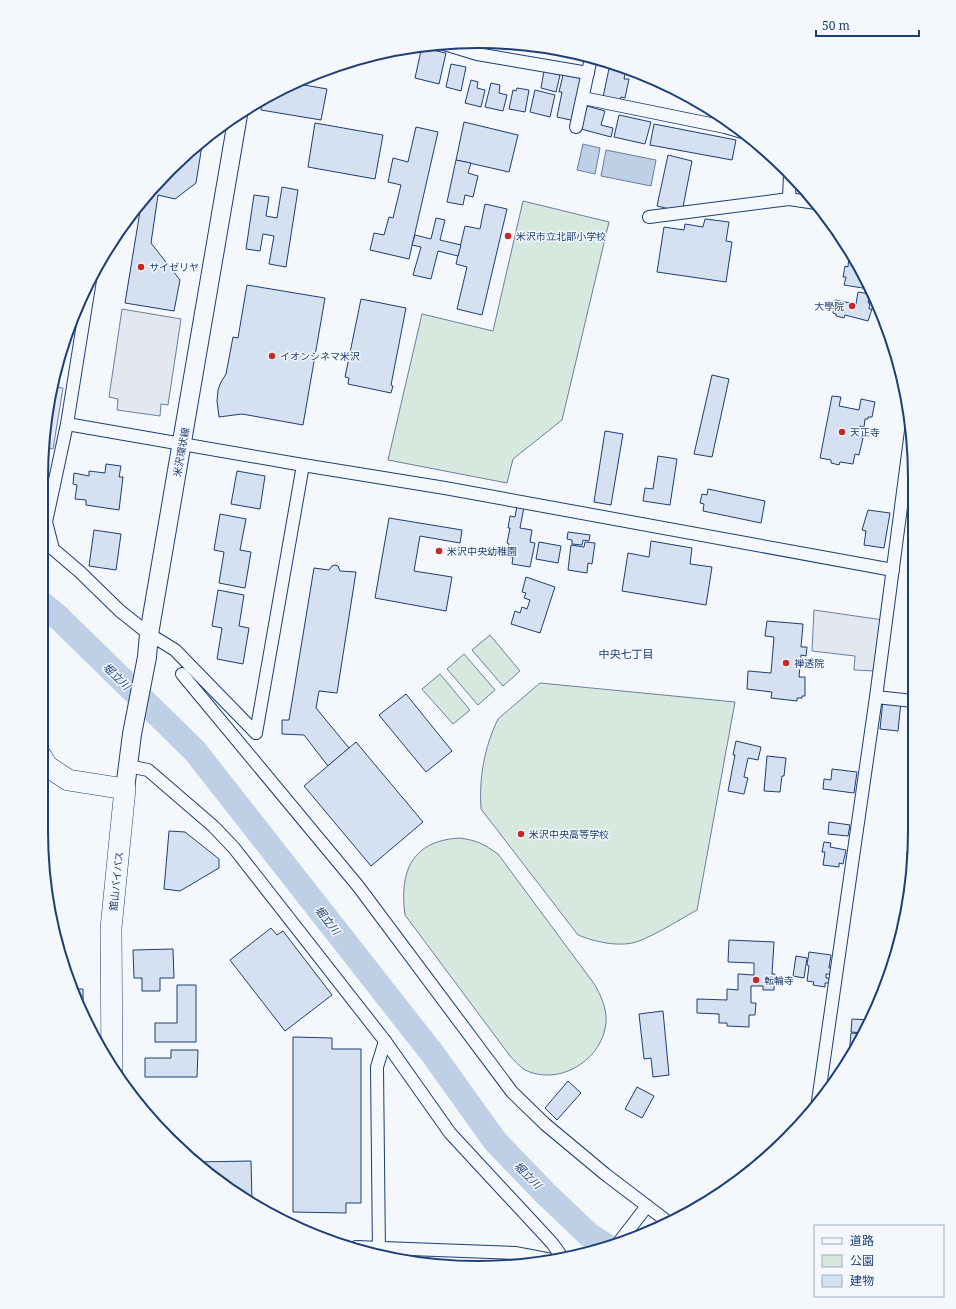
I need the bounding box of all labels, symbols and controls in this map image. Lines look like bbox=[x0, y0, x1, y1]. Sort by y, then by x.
scale bar bbox=[816, 12, 919, 38]
text: 50 m bbox=[822, 17, 850, 34]
place label: 米沢市立北部小学校 bbox=[516, 229, 606, 243]
marker: 米沢市立北部小学校 bbox=[503, 231, 513, 241]
place label: サイゼリヤ bbox=[149, 260, 199, 274]
marker: サイゼリヤ bbox=[136, 262, 146, 272]
place label: 大學院 bbox=[814, 299, 844, 313]
marker: 大學院 bbox=[847, 301, 857, 311]
place label: イオンシネマ米沢 bbox=[280, 349, 360, 363]
marker: イオンシネマ米沢 bbox=[267, 351, 277, 361]
place label: 天正寺 bbox=[850, 425, 880, 439]
street label: 米沢環状線 bbox=[170, 426, 192, 478]
marker: 天正寺 bbox=[837, 427, 847, 437]
place label: 米沢中央幼稚園 bbox=[447, 544, 517, 558]
marker: 米沢中央幼稚園 bbox=[434, 546, 444, 556]
district label: 中央七丁目 bbox=[599, 646, 654, 661]
place label: 禅透院 bbox=[794, 656, 824, 670]
marker: 禅透院 bbox=[781, 658, 791, 668]
water label: 堀立川 bbox=[100, 659, 135, 694]
place label: 米沢中央高等学校 bbox=[529, 827, 609, 841]
marker: 米沢中央高等学校 bbox=[516, 829, 526, 839]
street label: 舘山バイパス bbox=[106, 851, 126, 911]
water label: 堀立川 bbox=[312, 902, 345, 938]
place label: 転輪寺 bbox=[764, 973, 794, 987]
marker: 転輪寺 bbox=[751, 975, 761, 985]
water label: 堀立川 bbox=[511, 1158, 546, 1193]
legend bbox=[814, 1225, 944, 1297]
text: 道路 bbox=[850, 1232, 874, 1249]
text: 公園 bbox=[850, 1252, 874, 1269]
text: 建物 bbox=[850, 1272, 874, 1289]

